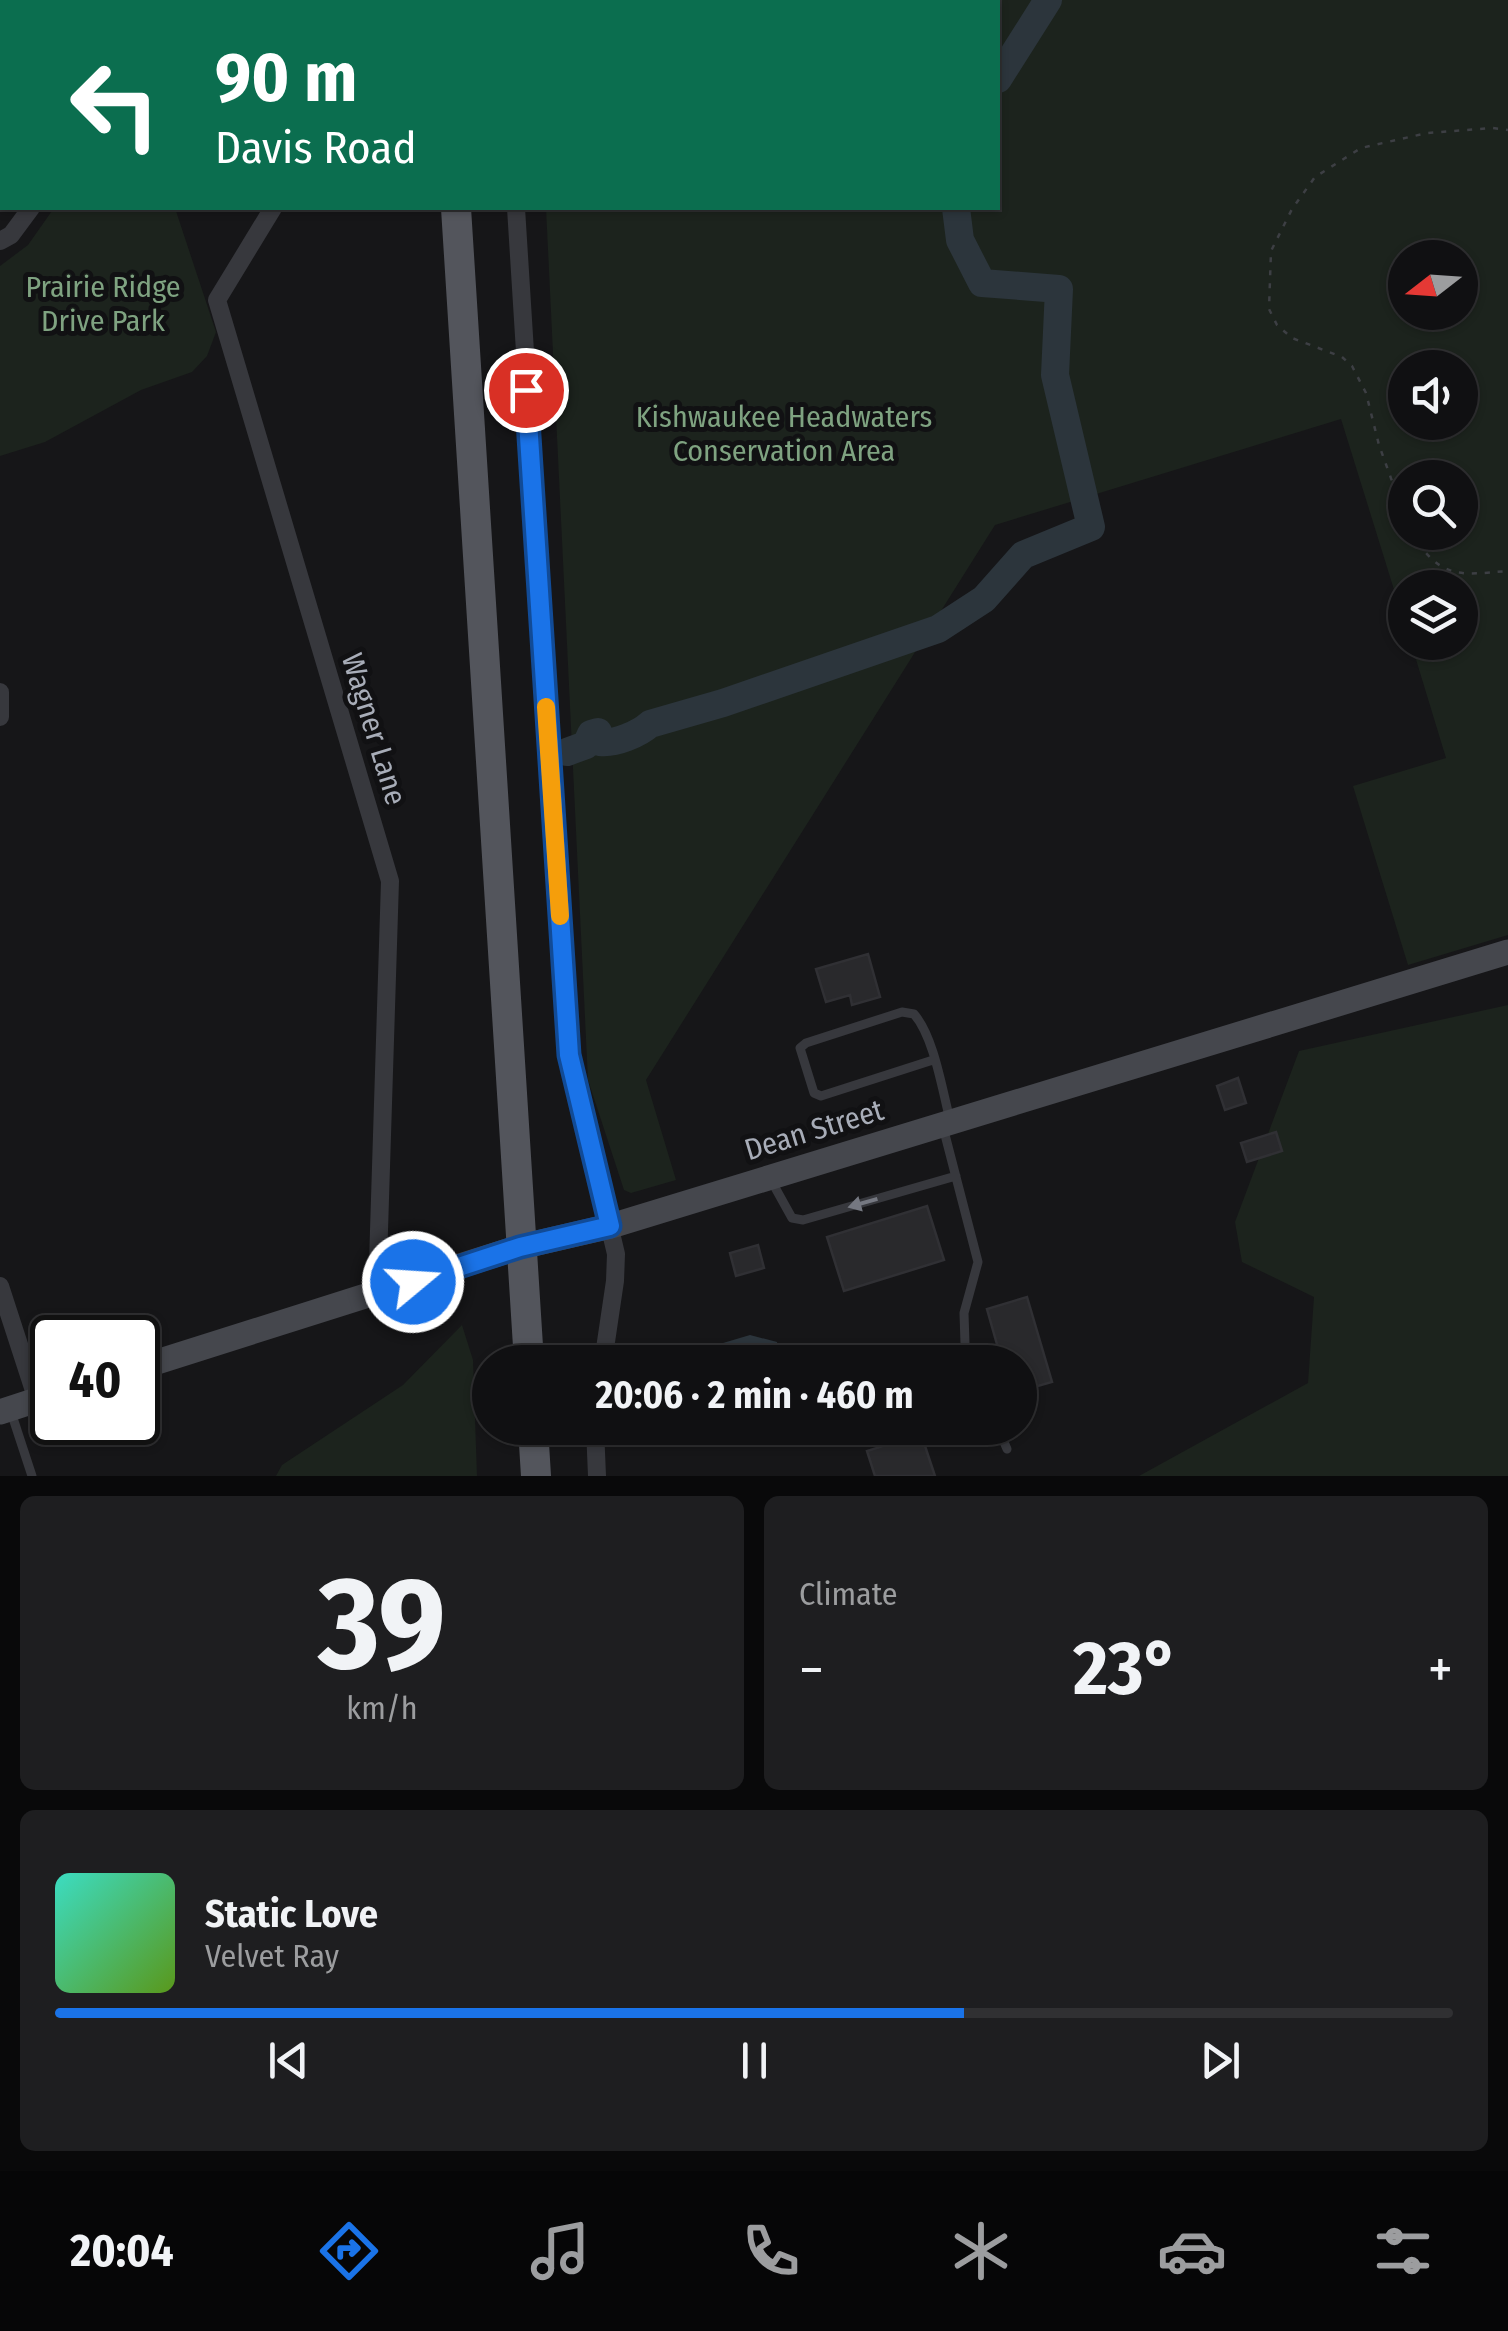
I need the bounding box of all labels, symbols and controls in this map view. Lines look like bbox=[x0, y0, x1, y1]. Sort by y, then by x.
text: 90 m bbox=[215, 36, 357, 120]
icon: left bbox=[50, 40, 180, 170]
text: Davis Road bbox=[215, 121, 417, 175]
north arrow bbox=[1388, 240, 1478, 330]
map controls bbox=[1388, 240, 1478, 660]
park label: Prairie Ridge Drive Park bbox=[25, 269, 181, 339]
pin bbox=[484, 348, 569, 433]
button: sound bbox=[1388, 350, 1478, 440]
icon: arrive bbox=[499, 363, 554, 418]
park label: Kishwaukee Headwaters Conservation Area bbox=[636, 399, 932, 469]
button: search bbox=[1388, 460, 1478, 550]
button: layers bbox=[1388, 570, 1478, 660]
street label: Wagner Lane bbox=[334, 649, 414, 809]
street label: Dean Street bbox=[740, 1092, 888, 1168]
one-way arrow bbox=[847, 1196, 878, 1211]
position arrow bbox=[361, 1230, 465, 1334]
speed limit sign: 40 bbox=[30, 1315, 160, 1445]
text: 20:06 · 2 min · 460 m bbox=[596, 1372, 914, 1418]
text: 39 bbox=[318, 1546, 446, 1702]
text: Climate bbox=[799, 1575, 898, 1613]
text: 23° bbox=[1073, 1624, 1179, 1714]
text: − bbox=[799, 1637, 824, 1703]
text: + bbox=[1428, 1637, 1453, 1703]
text: km/h bbox=[346, 1689, 418, 1727]
text: Static Love bbox=[205, 1891, 378, 1937]
text: Velvet Ray bbox=[205, 1937, 339, 1975]
icon: previous bbox=[261, 2033, 316, 2088]
icon: pause bbox=[727, 2033, 782, 2088]
icon: next bbox=[1193, 2033, 1248, 2088]
icon: directions bbox=[314, 2216, 384, 2286]
icon: music bbox=[525, 2216, 595, 2286]
icon: phone bbox=[736, 2216, 806, 2286]
icon: climate bbox=[946, 2216, 1016, 2286]
icon: car bbox=[1157, 2216, 1227, 2286]
icon: filters bbox=[1368, 2216, 1438, 2286]
text: 20:04 bbox=[70, 2224, 174, 2278]

